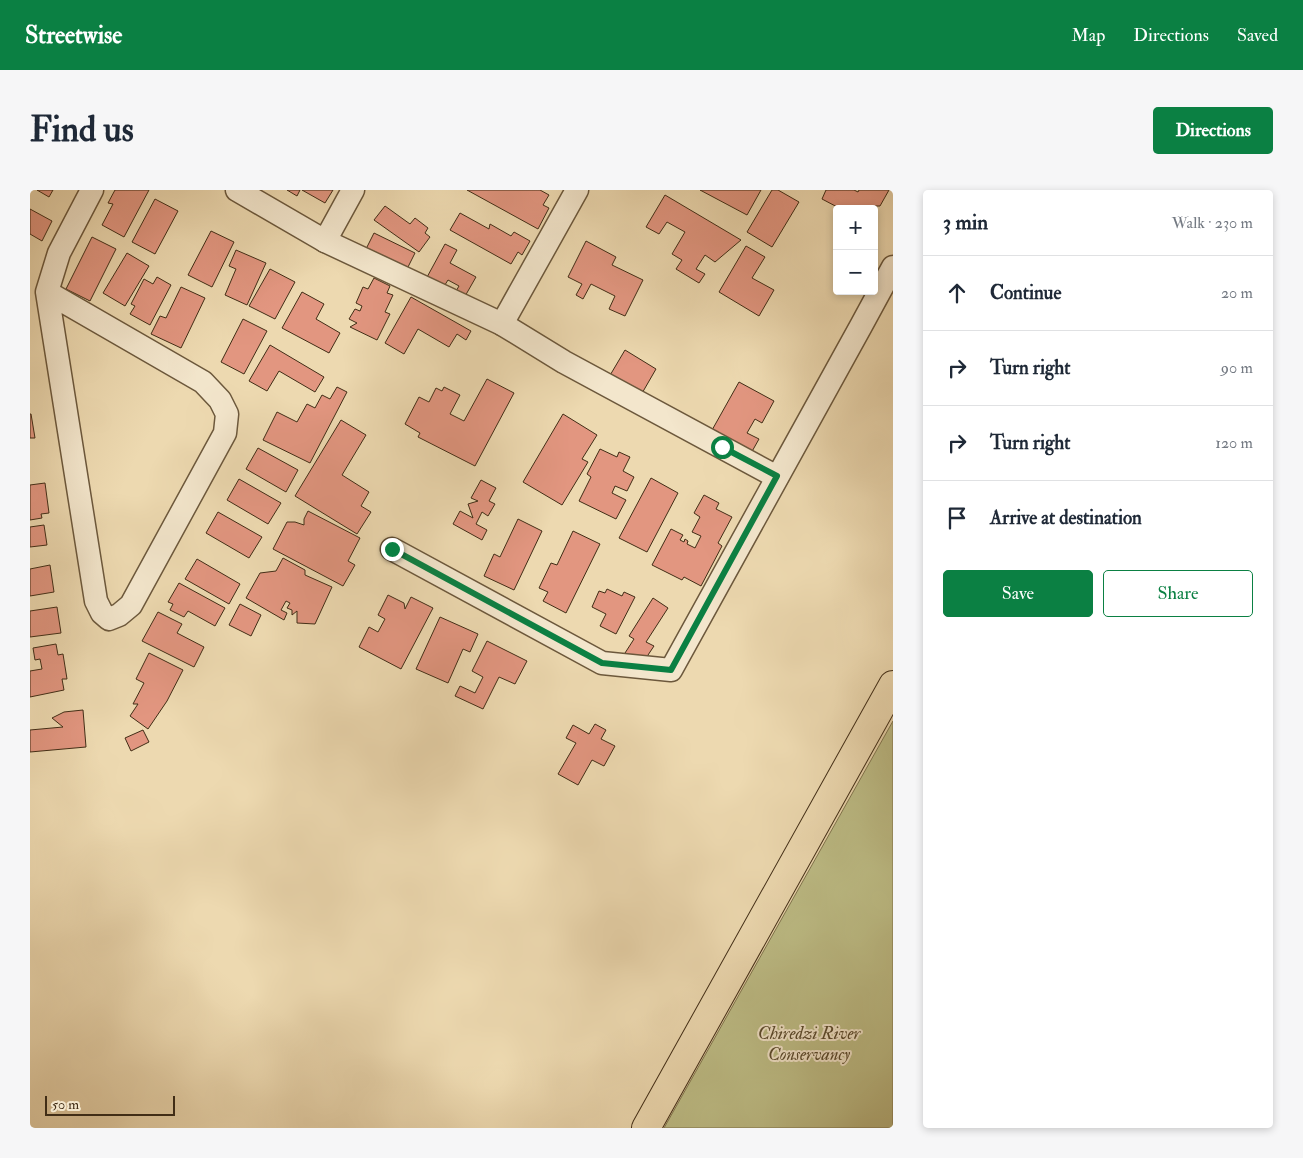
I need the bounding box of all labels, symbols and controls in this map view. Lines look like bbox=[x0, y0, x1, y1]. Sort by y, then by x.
text: Streetwise bbox=[25, 20, 122, 51]
text: Map bbox=[1072, 24, 1105, 47]
text: Directions bbox=[1133, 24, 1209, 47]
text: Saved bbox=[1237, 24, 1278, 47]
button: Directions bbox=[1153, 107, 1273, 154]
text: Find us bbox=[30, 108, 134, 152]
map controls bbox=[833, 205, 878, 295]
button: + bbox=[833, 205, 878, 250]
text: 3 min bbox=[943, 209, 988, 236]
text: Walk · 230 m bbox=[1172, 213, 1253, 233]
button: − bbox=[833, 250, 878, 295]
icon: ahead bbox=[943, 279, 971, 307]
text: Continue bbox=[990, 281, 1061, 305]
text: 20 m bbox=[1221, 283, 1253, 303]
icon: right bbox=[943, 354, 971, 382]
text: Turn right bbox=[990, 356, 1070, 380]
text: 90 m bbox=[1221, 358, 1253, 378]
icon: right bbox=[943, 429, 971, 457]
text: Turn right bbox=[990, 431, 1070, 455]
text: 120 m bbox=[1215, 433, 1253, 453]
route start bbox=[711, 436, 734, 459]
icon: arrive bbox=[943, 504, 971, 532]
text: Arrive at destination bbox=[990, 506, 1142, 530]
route end bbox=[381, 538, 404, 561]
button: Save bbox=[943, 570, 1093, 617]
button: Share bbox=[1103, 570, 1253, 617]
park label: Chiredzi River Conservancy bbox=[758, 1022, 862, 1066]
scale bar bbox=[45, 1093, 175, 1116]
text: 50 m bbox=[52, 1096, 79, 1113]

